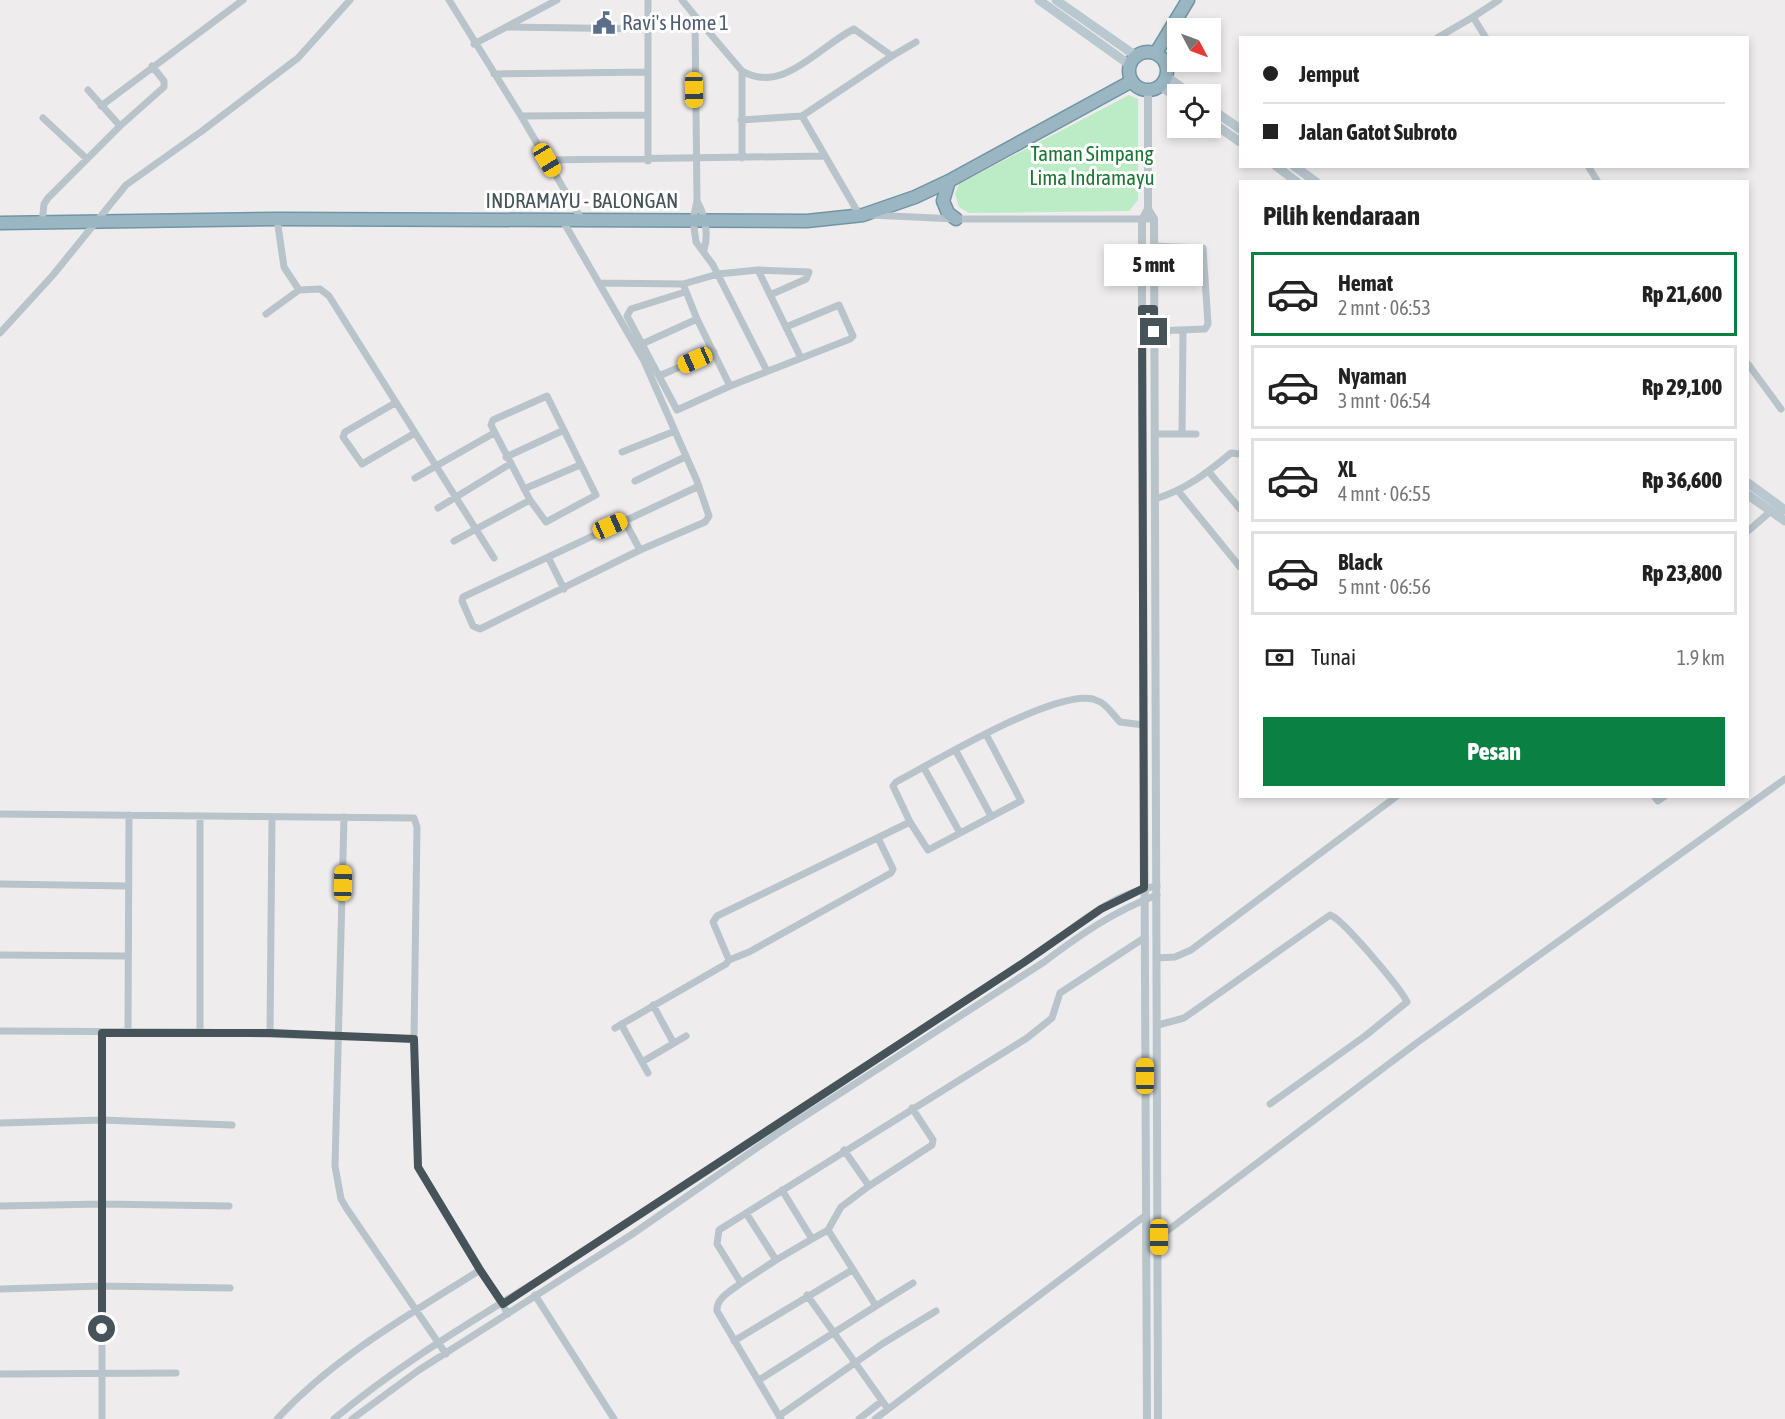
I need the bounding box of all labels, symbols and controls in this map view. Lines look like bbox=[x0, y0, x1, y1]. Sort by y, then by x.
public building icon: Ravi's Home 1 bbox=[591, 10, 617, 36]
place label: Ravi's Home 1 bbox=[622, 10, 729, 34]
north arrow bbox=[1167, 18, 1221, 72]
map controls bbox=[1167, 18, 1221, 138]
text: Jemput bbox=[1299, 61, 1359, 87]
car bbox=[685, 72, 703, 108]
button: locate bbox=[1167, 84, 1221, 138]
text: Jalan Gatot Subroto bbox=[1299, 119, 1457, 145]
car bbox=[530, 140, 564, 180]
park label: Taman Simpang Lima Indramayu bbox=[1029, 141, 1155, 189]
street label: INDRAMAYU - BALONGAN bbox=[486, 188, 678, 212]
text: Pilih kendaraan bbox=[1263, 200, 1420, 231]
callout: 5 mnt bbox=[1104, 245, 1204, 287]
text: 5 mnt bbox=[1133, 253, 1175, 276]
icon: car bbox=[1266, 267, 1320, 321]
text: Hemat bbox=[1338, 270, 1393, 296]
text: Rp 21,600 bbox=[1642, 281, 1722, 307]
text: 2 mnt · 06:53 bbox=[1338, 296, 1431, 319]
route end bbox=[1140, 318, 1167, 345]
car bbox=[675, 344, 715, 376]
icon: car bbox=[1266, 360, 1320, 414]
text: Nyaman bbox=[1338, 363, 1407, 389]
text: Rp 29,100 bbox=[1642, 374, 1722, 400]
text: 3 mnt · 06:54 bbox=[1338, 389, 1431, 412]
icon: car bbox=[1266, 453, 1320, 507]
text: XL bbox=[1338, 456, 1356, 482]
text: Rp 36,600 bbox=[1642, 467, 1722, 493]
text: 4 mnt · 06:55 bbox=[1338, 482, 1431, 505]
car bbox=[590, 510, 630, 542]
icon: car bbox=[1266, 546, 1320, 600]
text: Black bbox=[1338, 549, 1382, 575]
text: Rp 23,800 bbox=[1642, 560, 1722, 586]
text: 5 mnt · 06:56 bbox=[1338, 575, 1431, 598]
icon: cash bbox=[1263, 641, 1296, 674]
text: Tunai bbox=[1311, 644, 1356, 670]
text: 1.9 km bbox=[1677, 646, 1725, 669]
button: Pesan bbox=[1263, 717, 1725, 786]
car bbox=[334, 865, 352, 901]
car bbox=[1136, 1058, 1154, 1094]
car bbox=[1150, 1219, 1168, 1255]
route start bbox=[88, 1315, 115, 1342]

